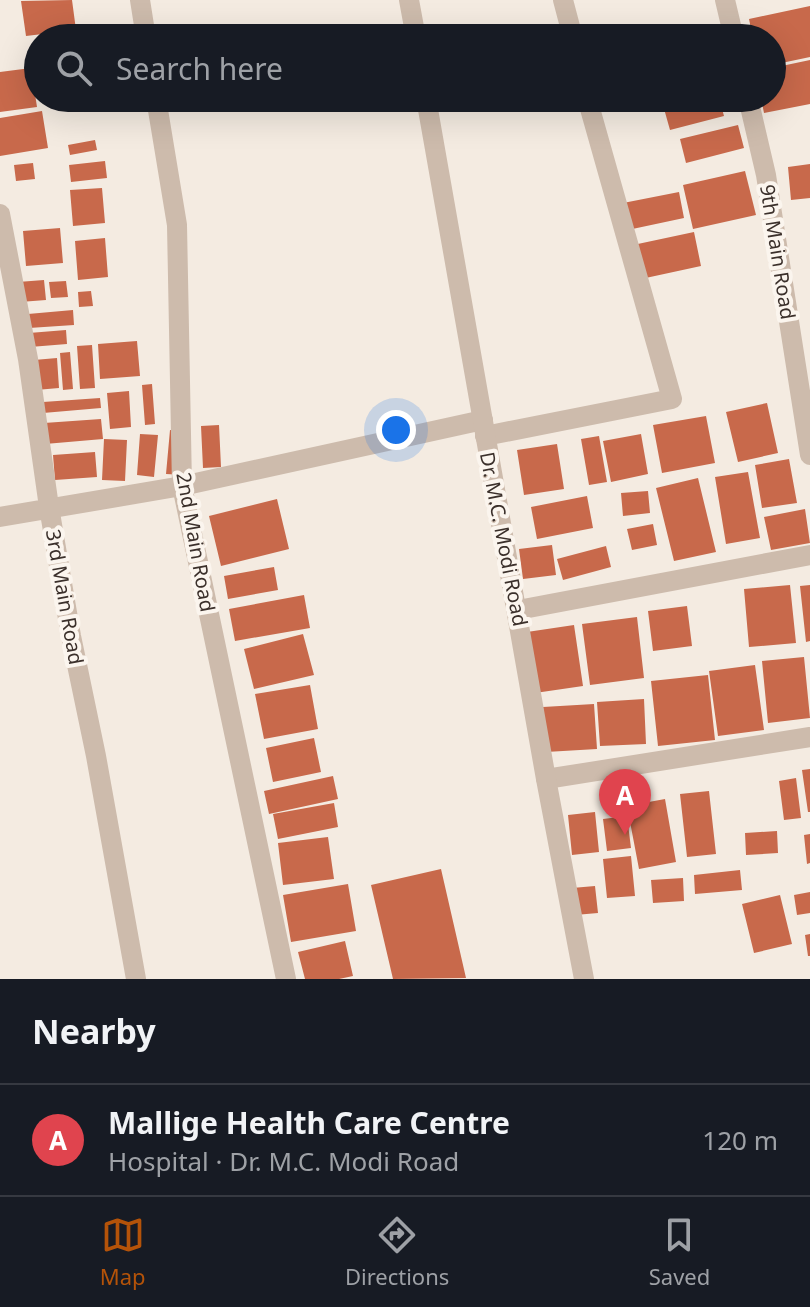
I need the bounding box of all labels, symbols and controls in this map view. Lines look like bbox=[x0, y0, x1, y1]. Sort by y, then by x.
search box bbox=[24, 24, 786, 112]
icon: search bbox=[52, 46, 96, 90]
text: Search here bbox=[116, 48, 283, 89]
street label: 9th Main Road bbox=[754, 183, 802, 321]
your location bbox=[376, 410, 416, 450]
street label: Dr. M.C. Modi Road bbox=[474, 450, 534, 628]
street label: 2nd Main Road bbox=[170, 470, 222, 614]
street label: 3rd Main Road bbox=[40, 527, 90, 667]
pin: A bbox=[599, 769, 651, 835]
text: Nearby bbox=[32, 1008, 156, 1054]
text: Mallige Health Care Centre bbox=[108, 1102, 510, 1143]
text: A bbox=[49, 1122, 67, 1158]
text: 120 m bbox=[702, 1122, 778, 1158]
text: Hospital · Dr. M.C. Modi Road bbox=[108, 1143, 459, 1179]
tab: Map bbox=[100, 1213, 146, 1291]
tab: Directions bbox=[345, 1213, 449, 1291]
tab: Saved bbox=[649, 1213, 710, 1291]

